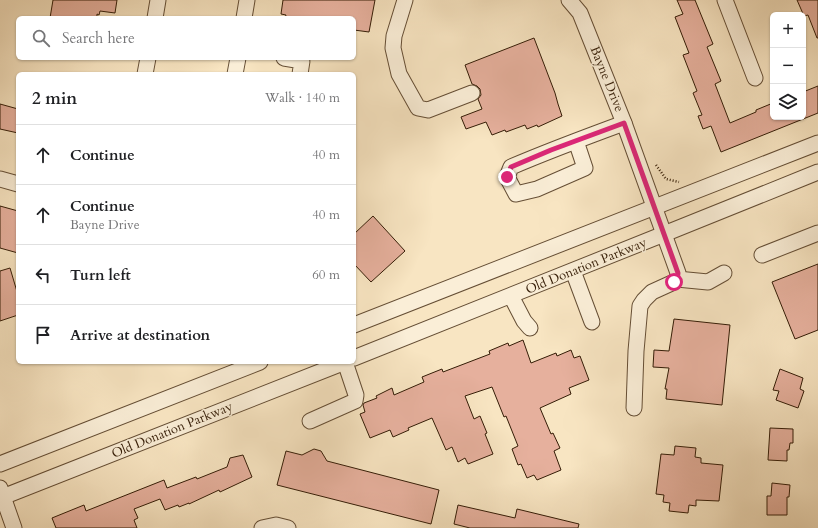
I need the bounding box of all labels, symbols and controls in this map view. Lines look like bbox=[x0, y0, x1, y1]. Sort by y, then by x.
map controls bbox=[770, 12, 806, 120]
button: + bbox=[770, 12, 806, 48]
search box bbox=[16, 16, 356, 60]
icon: search bbox=[30, 27, 52, 49]
text: Search here bbox=[62, 28, 135, 48]
street label: Bayne Drive bbox=[586, 43, 628, 115]
button: − bbox=[770, 48, 806, 84]
button: layers bbox=[770, 84, 806, 120]
text: 2 min bbox=[32, 87, 77, 110]
text: Walk · 140 m bbox=[265, 89, 340, 107]
icon: ahead bbox=[32, 144, 54, 166]
text: Continue bbox=[70, 145, 135, 165]
text: 40 m bbox=[312, 146, 340, 164]
route end bbox=[498, 168, 516, 186]
text: Continue bbox=[70, 196, 135, 216]
icon: ahead bbox=[32, 204, 54, 226]
text: 40 m bbox=[312, 206, 340, 224]
text: Bayne Drive bbox=[70, 216, 140, 234]
street label: Old Donation Parkway bbox=[523, 233, 649, 299]
icon: left bbox=[32, 264, 54, 286]
text: Turn left bbox=[70, 265, 131, 285]
text: 60 m bbox=[312, 266, 340, 284]
route start bbox=[665, 273, 683, 291]
icon: arrive bbox=[32, 324, 54, 346]
text: Arrive at destination bbox=[70, 325, 210, 345]
street label: Old Donation Parkway bbox=[109, 397, 235, 463]

